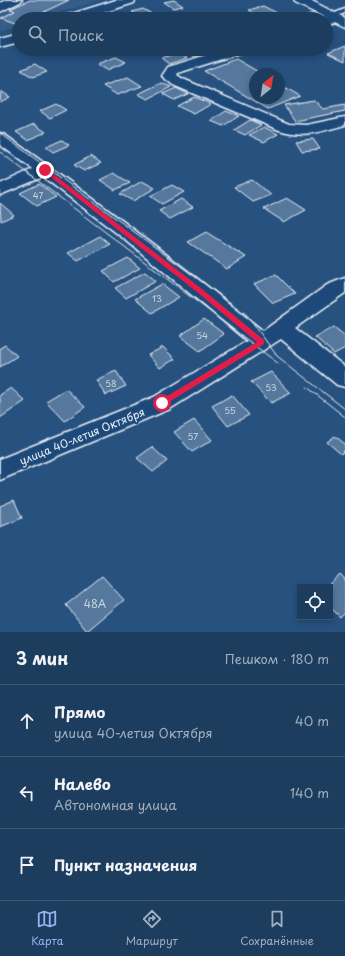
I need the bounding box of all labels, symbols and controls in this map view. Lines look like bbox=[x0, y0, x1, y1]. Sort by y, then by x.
search box bbox=[12, 12, 333, 56]
icon: search bbox=[26, 23, 48, 45]
text: Поиск bbox=[58, 23, 104, 46]
north arrow bbox=[249, 68, 285, 104]
route end bbox=[36, 161, 54, 179]
house number: 47 bbox=[33, 188, 43, 202]
house number: 13 bbox=[152, 291, 162, 305]
house number: 54 bbox=[196, 328, 208, 342]
house number: 58 bbox=[105, 376, 117, 390]
house number: 53 bbox=[265, 380, 277, 394]
route start bbox=[153, 394, 171, 412]
street label: улица 40-летия Октября bbox=[17, 403, 147, 469]
house number: 55 bbox=[224, 403, 236, 417]
house number: 57 bbox=[188, 429, 198, 443]
map controls bbox=[297, 584, 333, 620]
button: locate bbox=[297, 584, 333, 620]
house number: 48А bbox=[84, 595, 107, 612]
text: 3 мин bbox=[16, 645, 68, 671]
text: Пешком · 180 m bbox=[225, 649, 329, 668]
text: Прямо bbox=[54, 700, 105, 723]
icon: ahead bbox=[16, 710, 38, 732]
text: 40 m bbox=[295, 711, 329, 730]
text: улица 40-летия Октября bbox=[54, 723, 213, 742]
text: Налево bbox=[54, 772, 111, 795]
icon: left bbox=[16, 782, 38, 804]
text: 140 m bbox=[290, 783, 329, 802]
text: Автономная улица bbox=[54, 795, 177, 814]
text: Пункт назначения bbox=[54, 853, 197, 876]
icon: arrive bbox=[16, 854, 38, 876]
tab: Карта bbox=[31, 908, 63, 949]
tab: Маршрут bbox=[126, 908, 178, 949]
tab: Сохранённые bbox=[240, 908, 314, 949]

